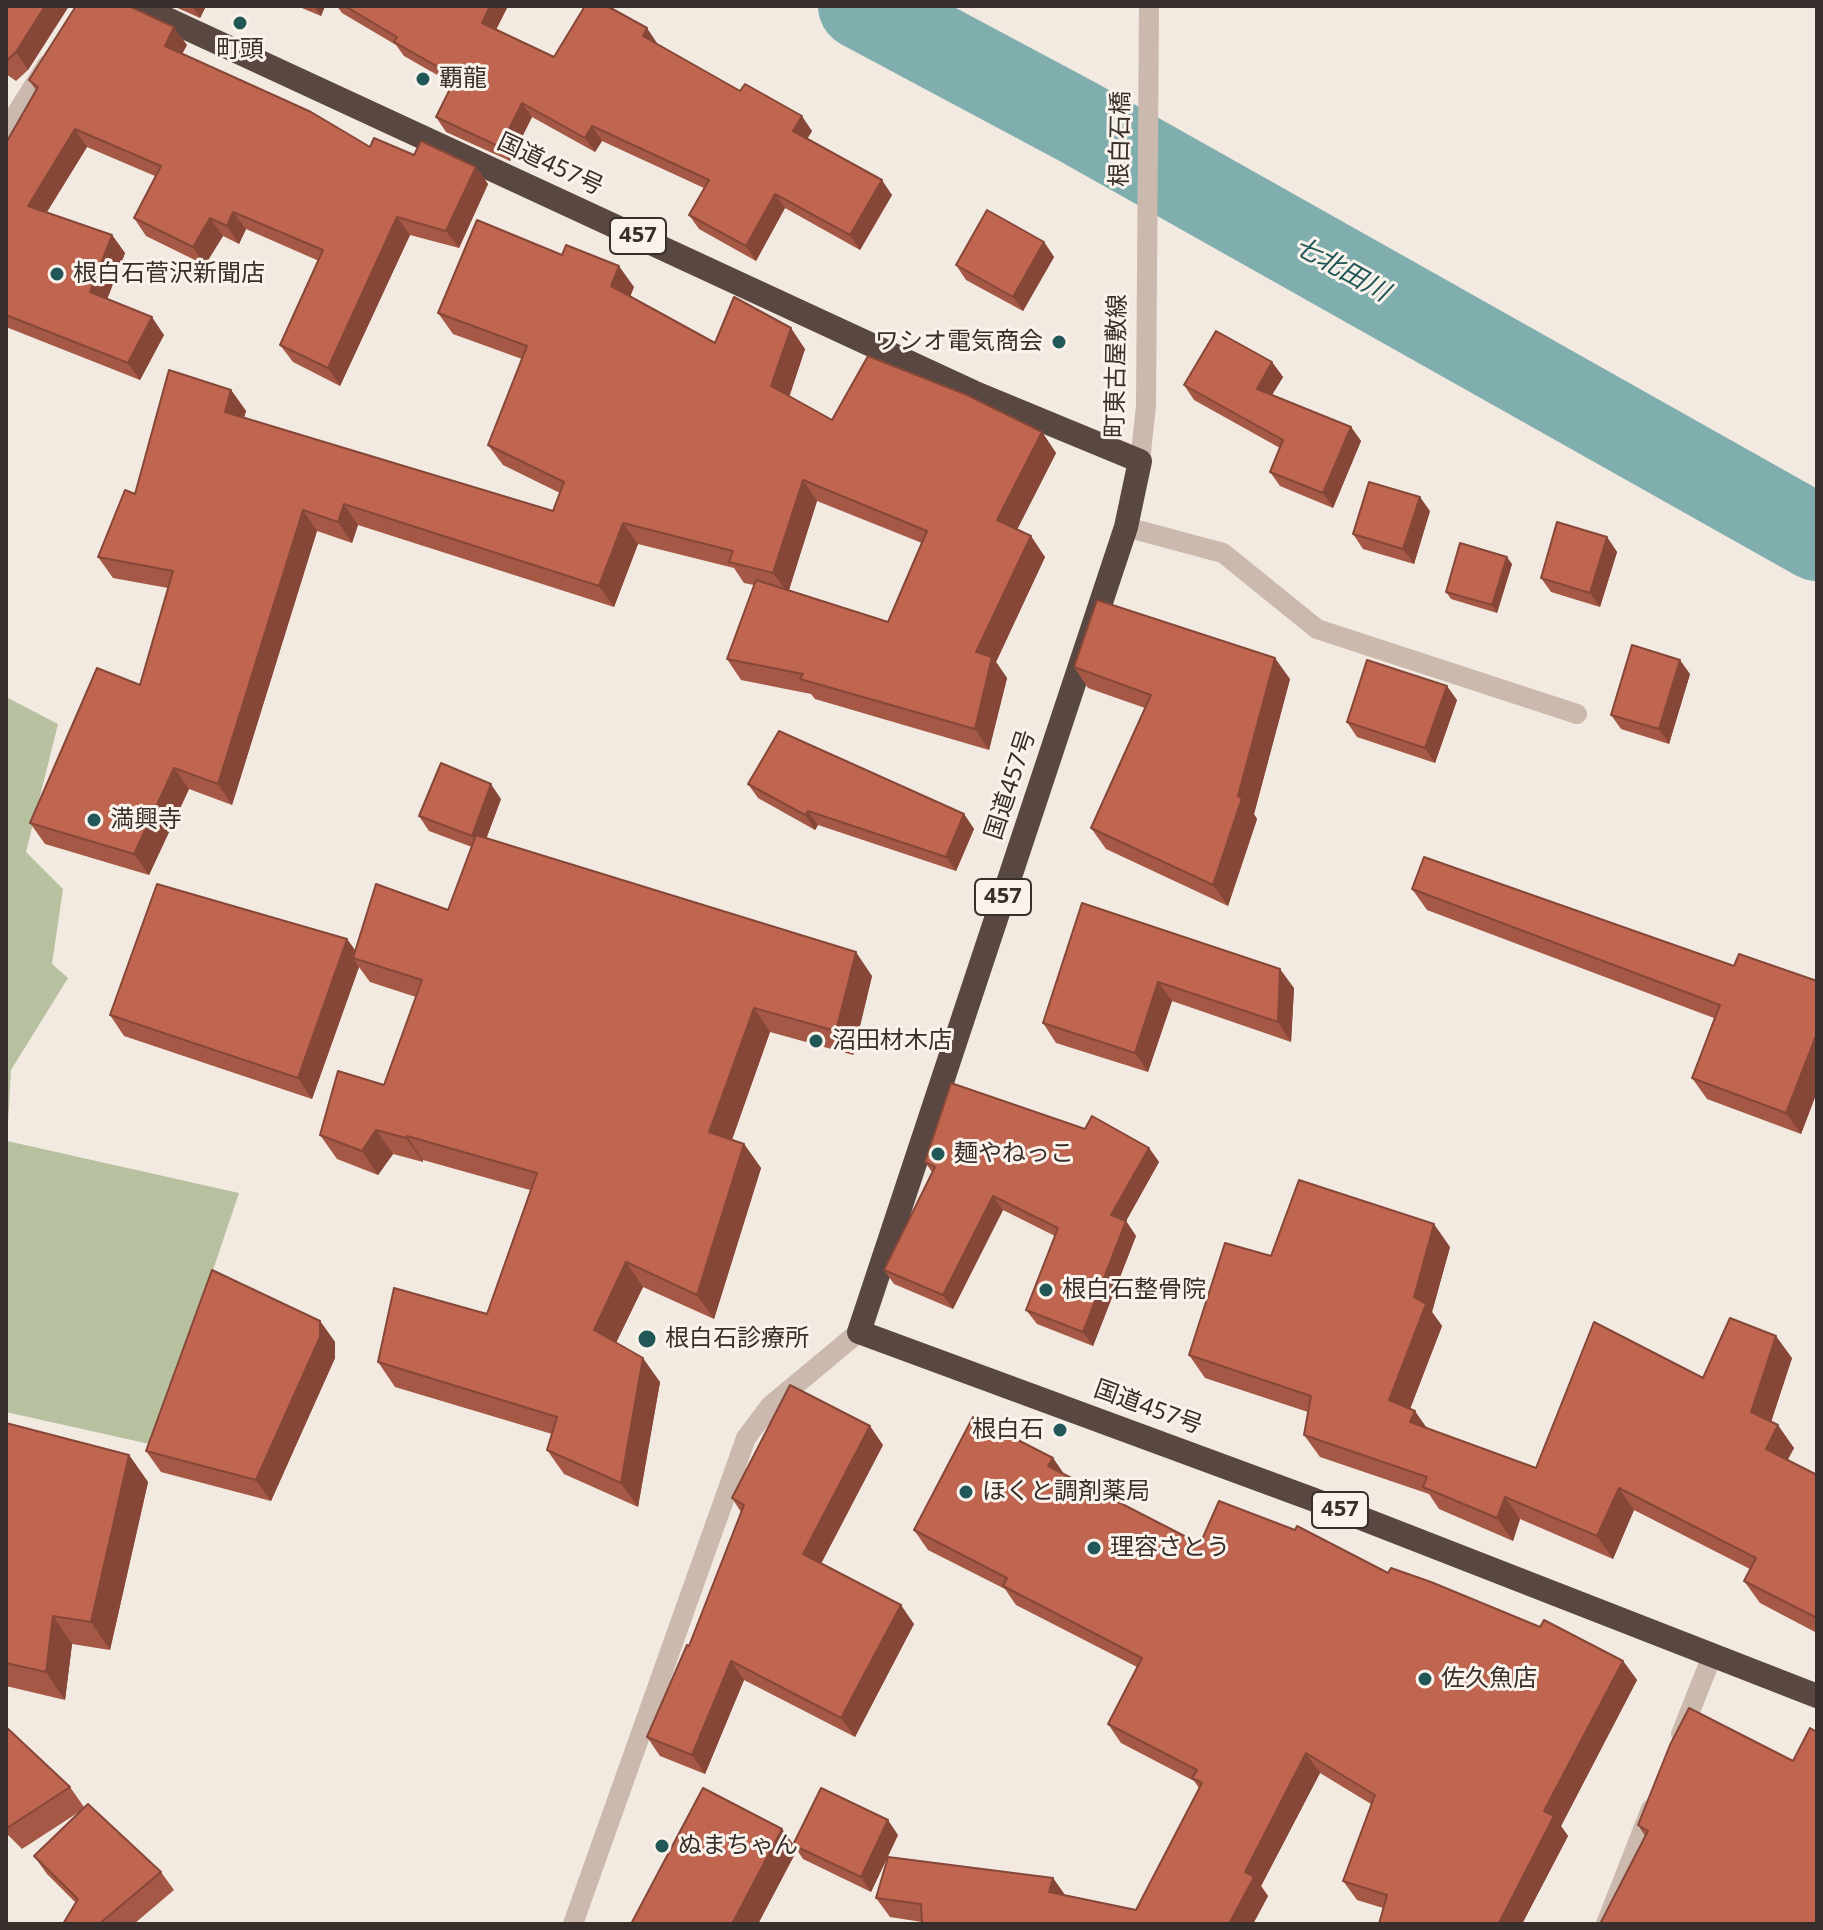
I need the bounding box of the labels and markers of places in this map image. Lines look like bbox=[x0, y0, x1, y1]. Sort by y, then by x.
marker: 町頭 bbox=[231, 14, 249, 32]
place label: 町頭 bbox=[216, 36, 264, 64]
place label: 覇龍 bbox=[439, 65, 487, 93]
marker: 覇龍 bbox=[414, 70, 432, 88]
place label: 根白石菅沢新聞店 bbox=[73, 260, 265, 288]
marker: 根白石菅沢新聞店 bbox=[48, 265, 66, 283]
place label: ワシオ電気商会 bbox=[875, 328, 1043, 356]
marker: ワシオ電気商会 bbox=[1050, 333, 1068, 351]
place label: 満興寺 bbox=[110, 806, 182, 834]
marker: 満興寺 bbox=[85, 811, 103, 829]
place label: 沼田材木店 bbox=[832, 1027, 952, 1055]
marker: 沼田材木店 bbox=[807, 1032, 825, 1050]
place label: 麺やねっこ bbox=[954, 1140, 1074, 1168]
marker: 麺やねっこ bbox=[929, 1145, 947, 1163]
place label: 根白石整骨院 bbox=[1062, 1276, 1206, 1304]
marker: 根白石整骨院 bbox=[1037, 1281, 1055, 1299]
place label: 根白石診療所 bbox=[665, 1325, 809, 1353]
marker: 根白石診療所 bbox=[636, 1328, 658, 1350]
place label: 根白石 bbox=[972, 1416, 1044, 1444]
marker: 根白石 bbox=[1051, 1421, 1069, 1439]
place label: ほくと調剤薬局 bbox=[982, 1478, 1150, 1506]
marker: ほくと調剤薬局 bbox=[957, 1483, 975, 1501]
place label: 理容さとう bbox=[1110, 1534, 1230, 1562]
marker: 理容さとう bbox=[1085, 1539, 1103, 1557]
place label: 佐久魚店 bbox=[1441, 1665, 1537, 1693]
marker: 佐久魚店 bbox=[1416, 1670, 1434, 1688]
place label: ぬまちゃん bbox=[678, 1832, 798, 1860]
marker: ぬまちゃん bbox=[653, 1837, 671, 1855]

